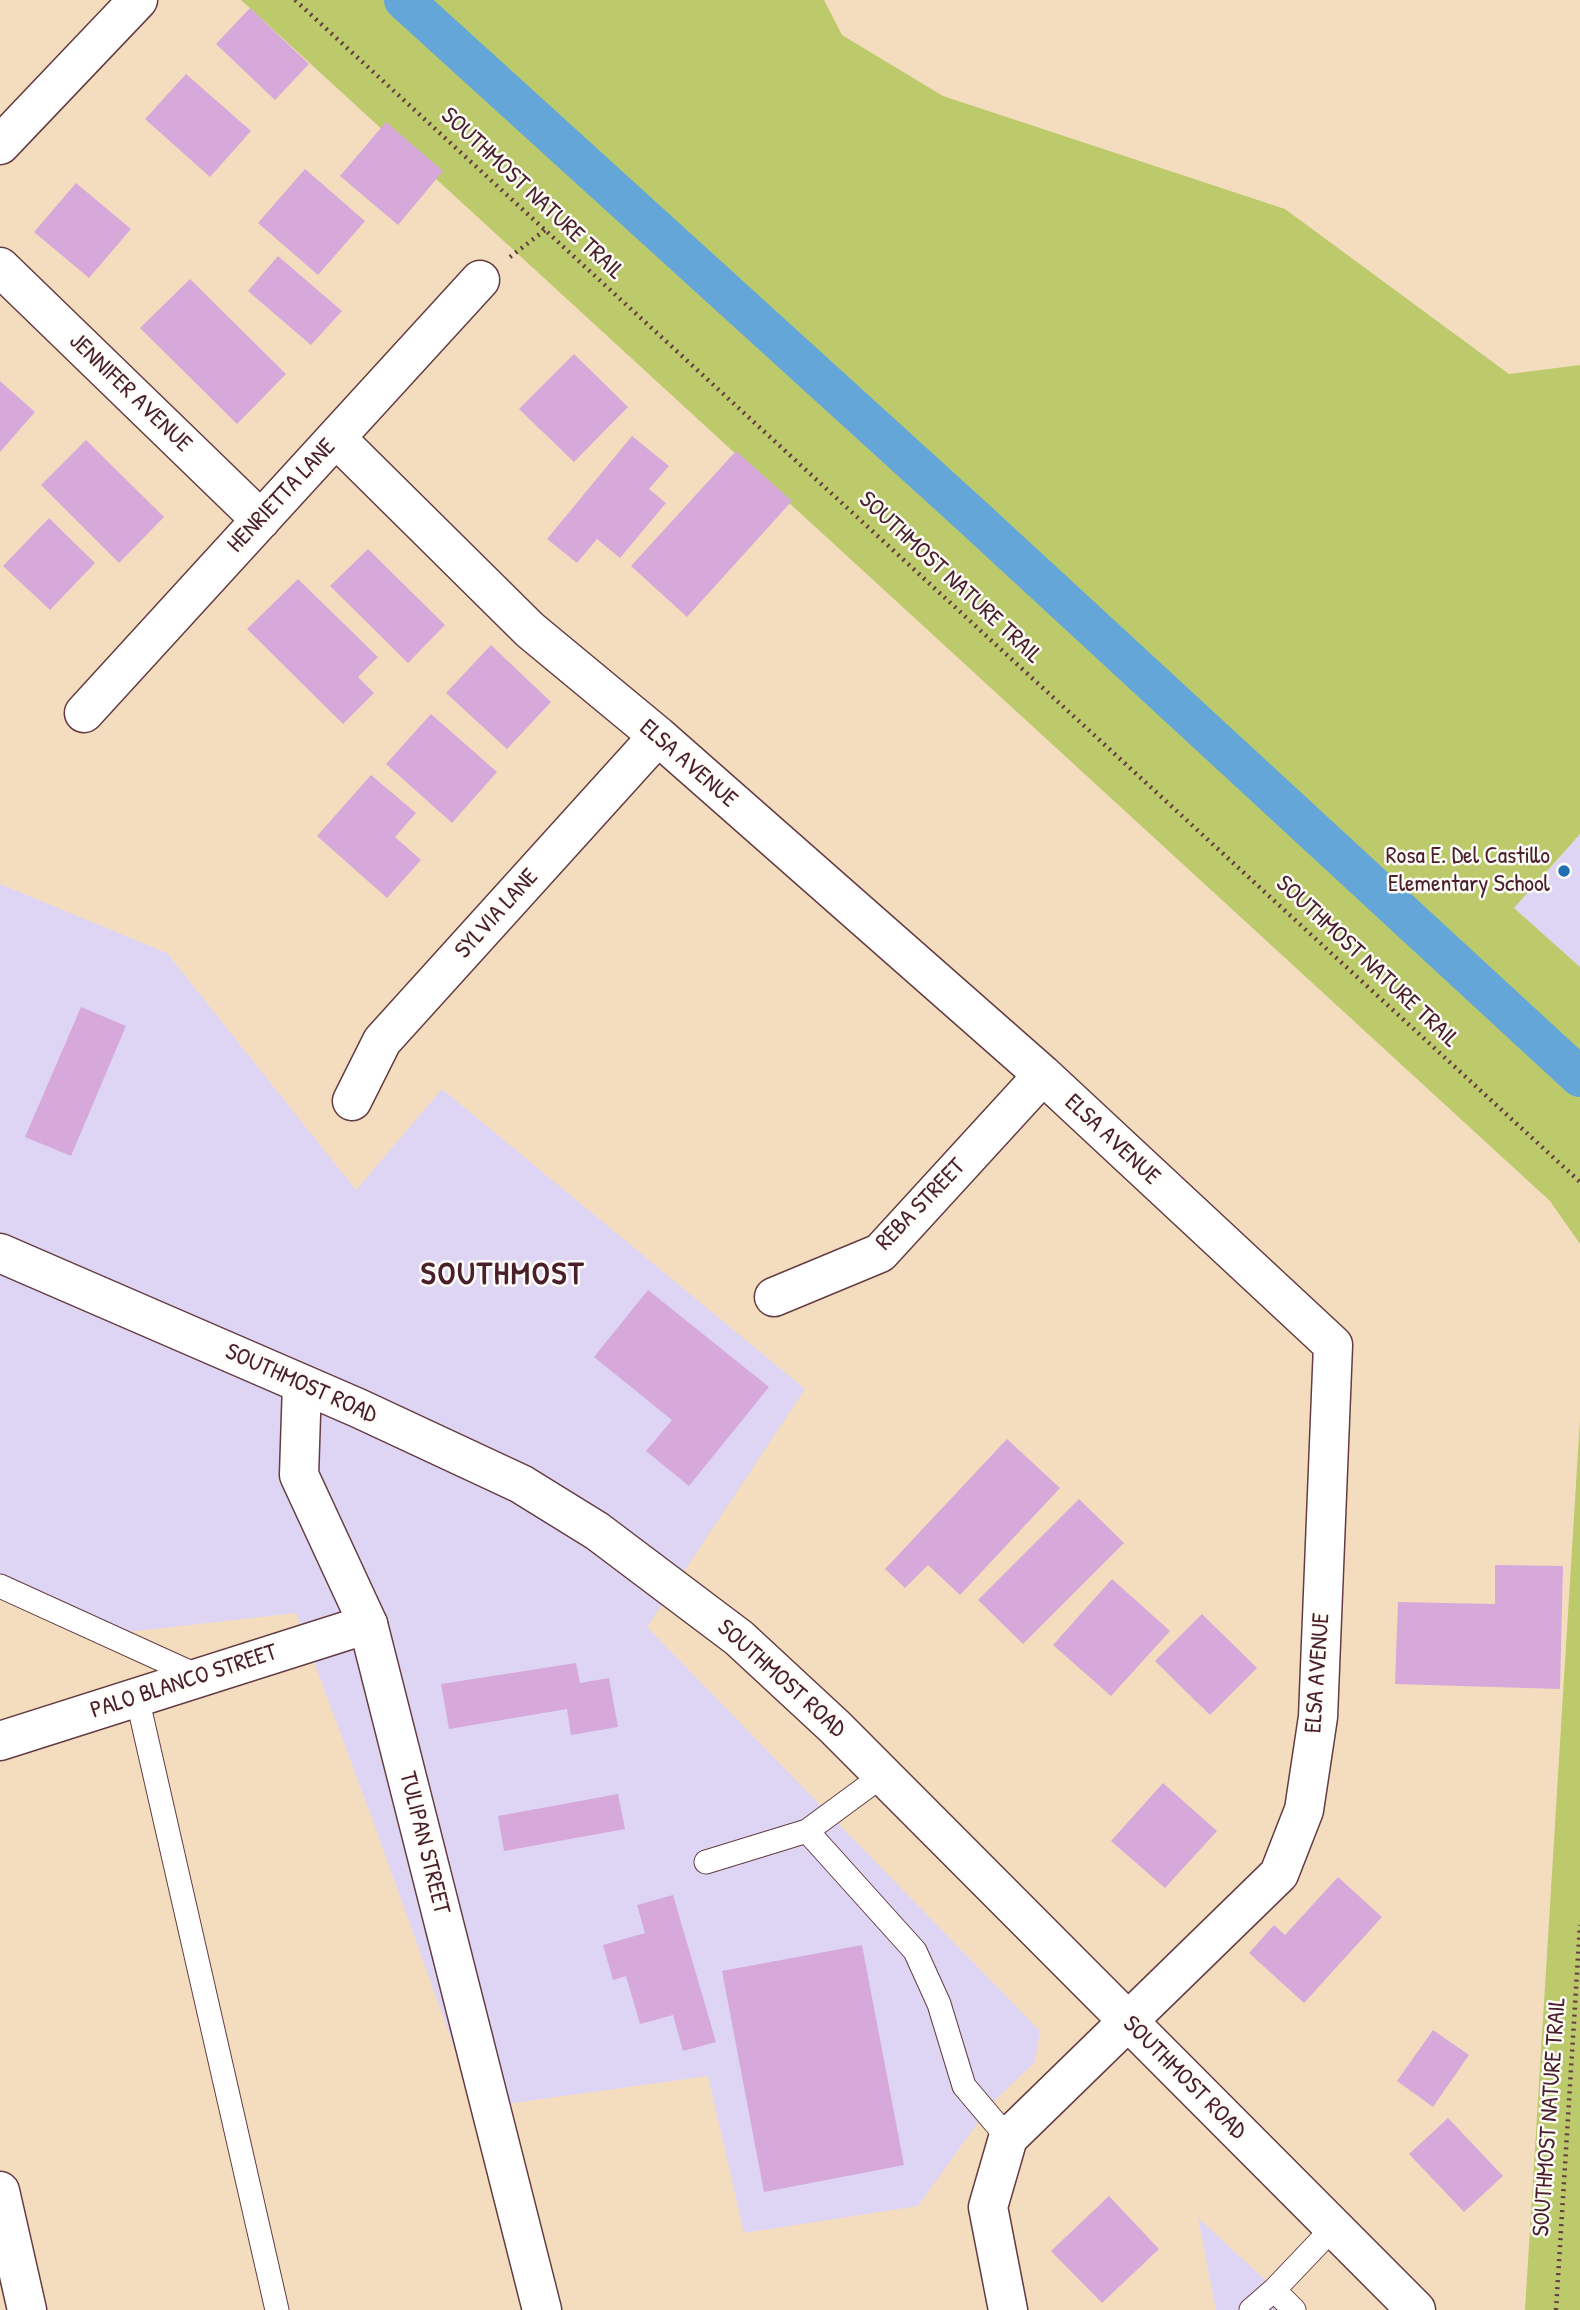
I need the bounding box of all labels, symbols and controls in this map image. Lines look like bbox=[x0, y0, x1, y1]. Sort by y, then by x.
street label: SOUTHMOST NATURE TRAIL bbox=[435, 102, 629, 286]
street label: JENNIFER AVENUE bbox=[63, 327, 197, 459]
street label: HENRIETTA LANE bbox=[222, 433, 342, 559]
street label: SOUTHMOST NATURE TRAIL bbox=[853, 486, 1047, 670]
street label: ELSA AVENUE bbox=[633, 714, 743, 814]
place label: Rosa E. Del Castillo Elementary School bbox=[1386, 843, 1550, 899]
street label: SYLVIA LANE bbox=[449, 863, 545, 965]
marker: Rosa E. Del Castillo Elementary School bbox=[1556, 863, 1572, 879]
street label: SOUTHMOST NATURE TRAIL bbox=[1270, 870, 1464, 1054]
street label: ELSA AVENUE bbox=[1058, 1088, 1166, 1192]
street label: REBA STREET bbox=[870, 1153, 972, 1257]
district label: SOUTHMOST bbox=[422, 1256, 584, 1294]
street label: SOUTHMOST ROAD bbox=[221, 1338, 381, 1430]
street label: ELSA AVENUE bbox=[1299, 1612, 1337, 1734]
street label: SOUTHMOST ROAD bbox=[711, 1614, 851, 1744]
street label: PALO BLANCO STREET bbox=[87, 1638, 281, 1726]
street label: TULIPAN STREET bbox=[392, 1769, 456, 1917]
street label: SOUTHMOST NATURE TRAIL bbox=[1527, 1996, 1573, 2238]
street label: SOUTHMOST ROAD bbox=[1116, 2010, 1252, 2146]

